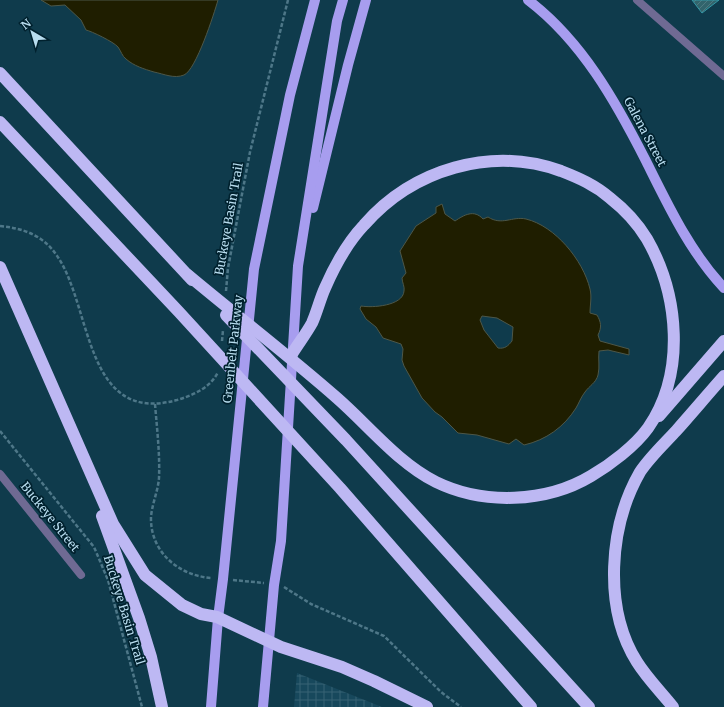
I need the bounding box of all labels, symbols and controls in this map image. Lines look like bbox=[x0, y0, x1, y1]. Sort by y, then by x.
north arrow bbox=[12, 12, 52, 52]
text: N bbox=[18, 16, 34, 32]
street label: Galena Street bbox=[621, 94, 670, 169]
street label: Buckeye Basin Trail bbox=[211, 161, 246, 276]
street label: Greenbelt Parkway bbox=[219, 294, 246, 404]
street label: Buckeye Street bbox=[18, 479, 83, 555]
street label: Buckeye Basin Trail bbox=[101, 553, 148, 667]

